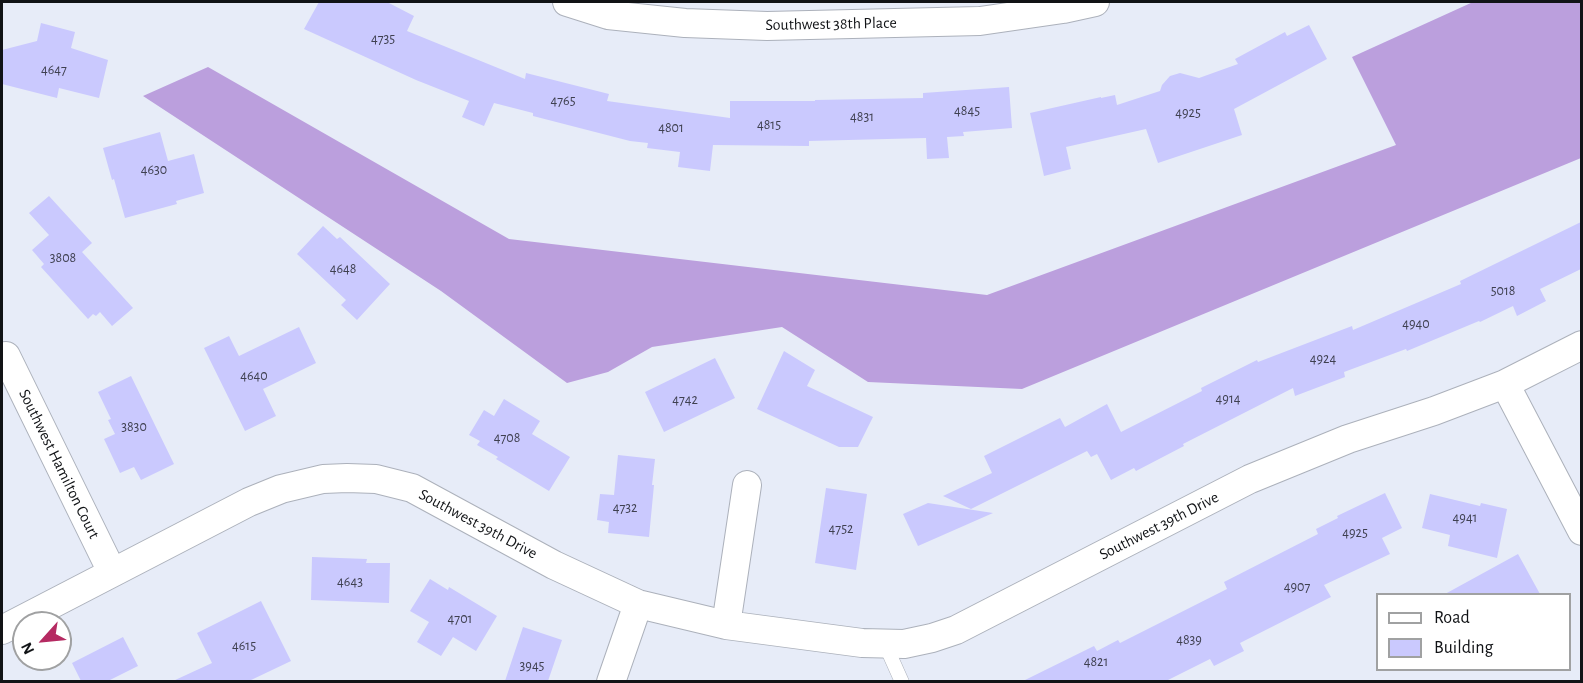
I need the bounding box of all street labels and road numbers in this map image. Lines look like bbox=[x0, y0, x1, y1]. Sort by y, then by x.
street label: Southwest 38th Place bbox=[765, 13, 897, 35]
street label: Southwest Hamilton Court bbox=[14, 386, 104, 542]
street label: Southwest 39th Drive bbox=[415, 485, 541, 563]
street label: Southwest 39th Drive bbox=[1096, 488, 1222, 564]

